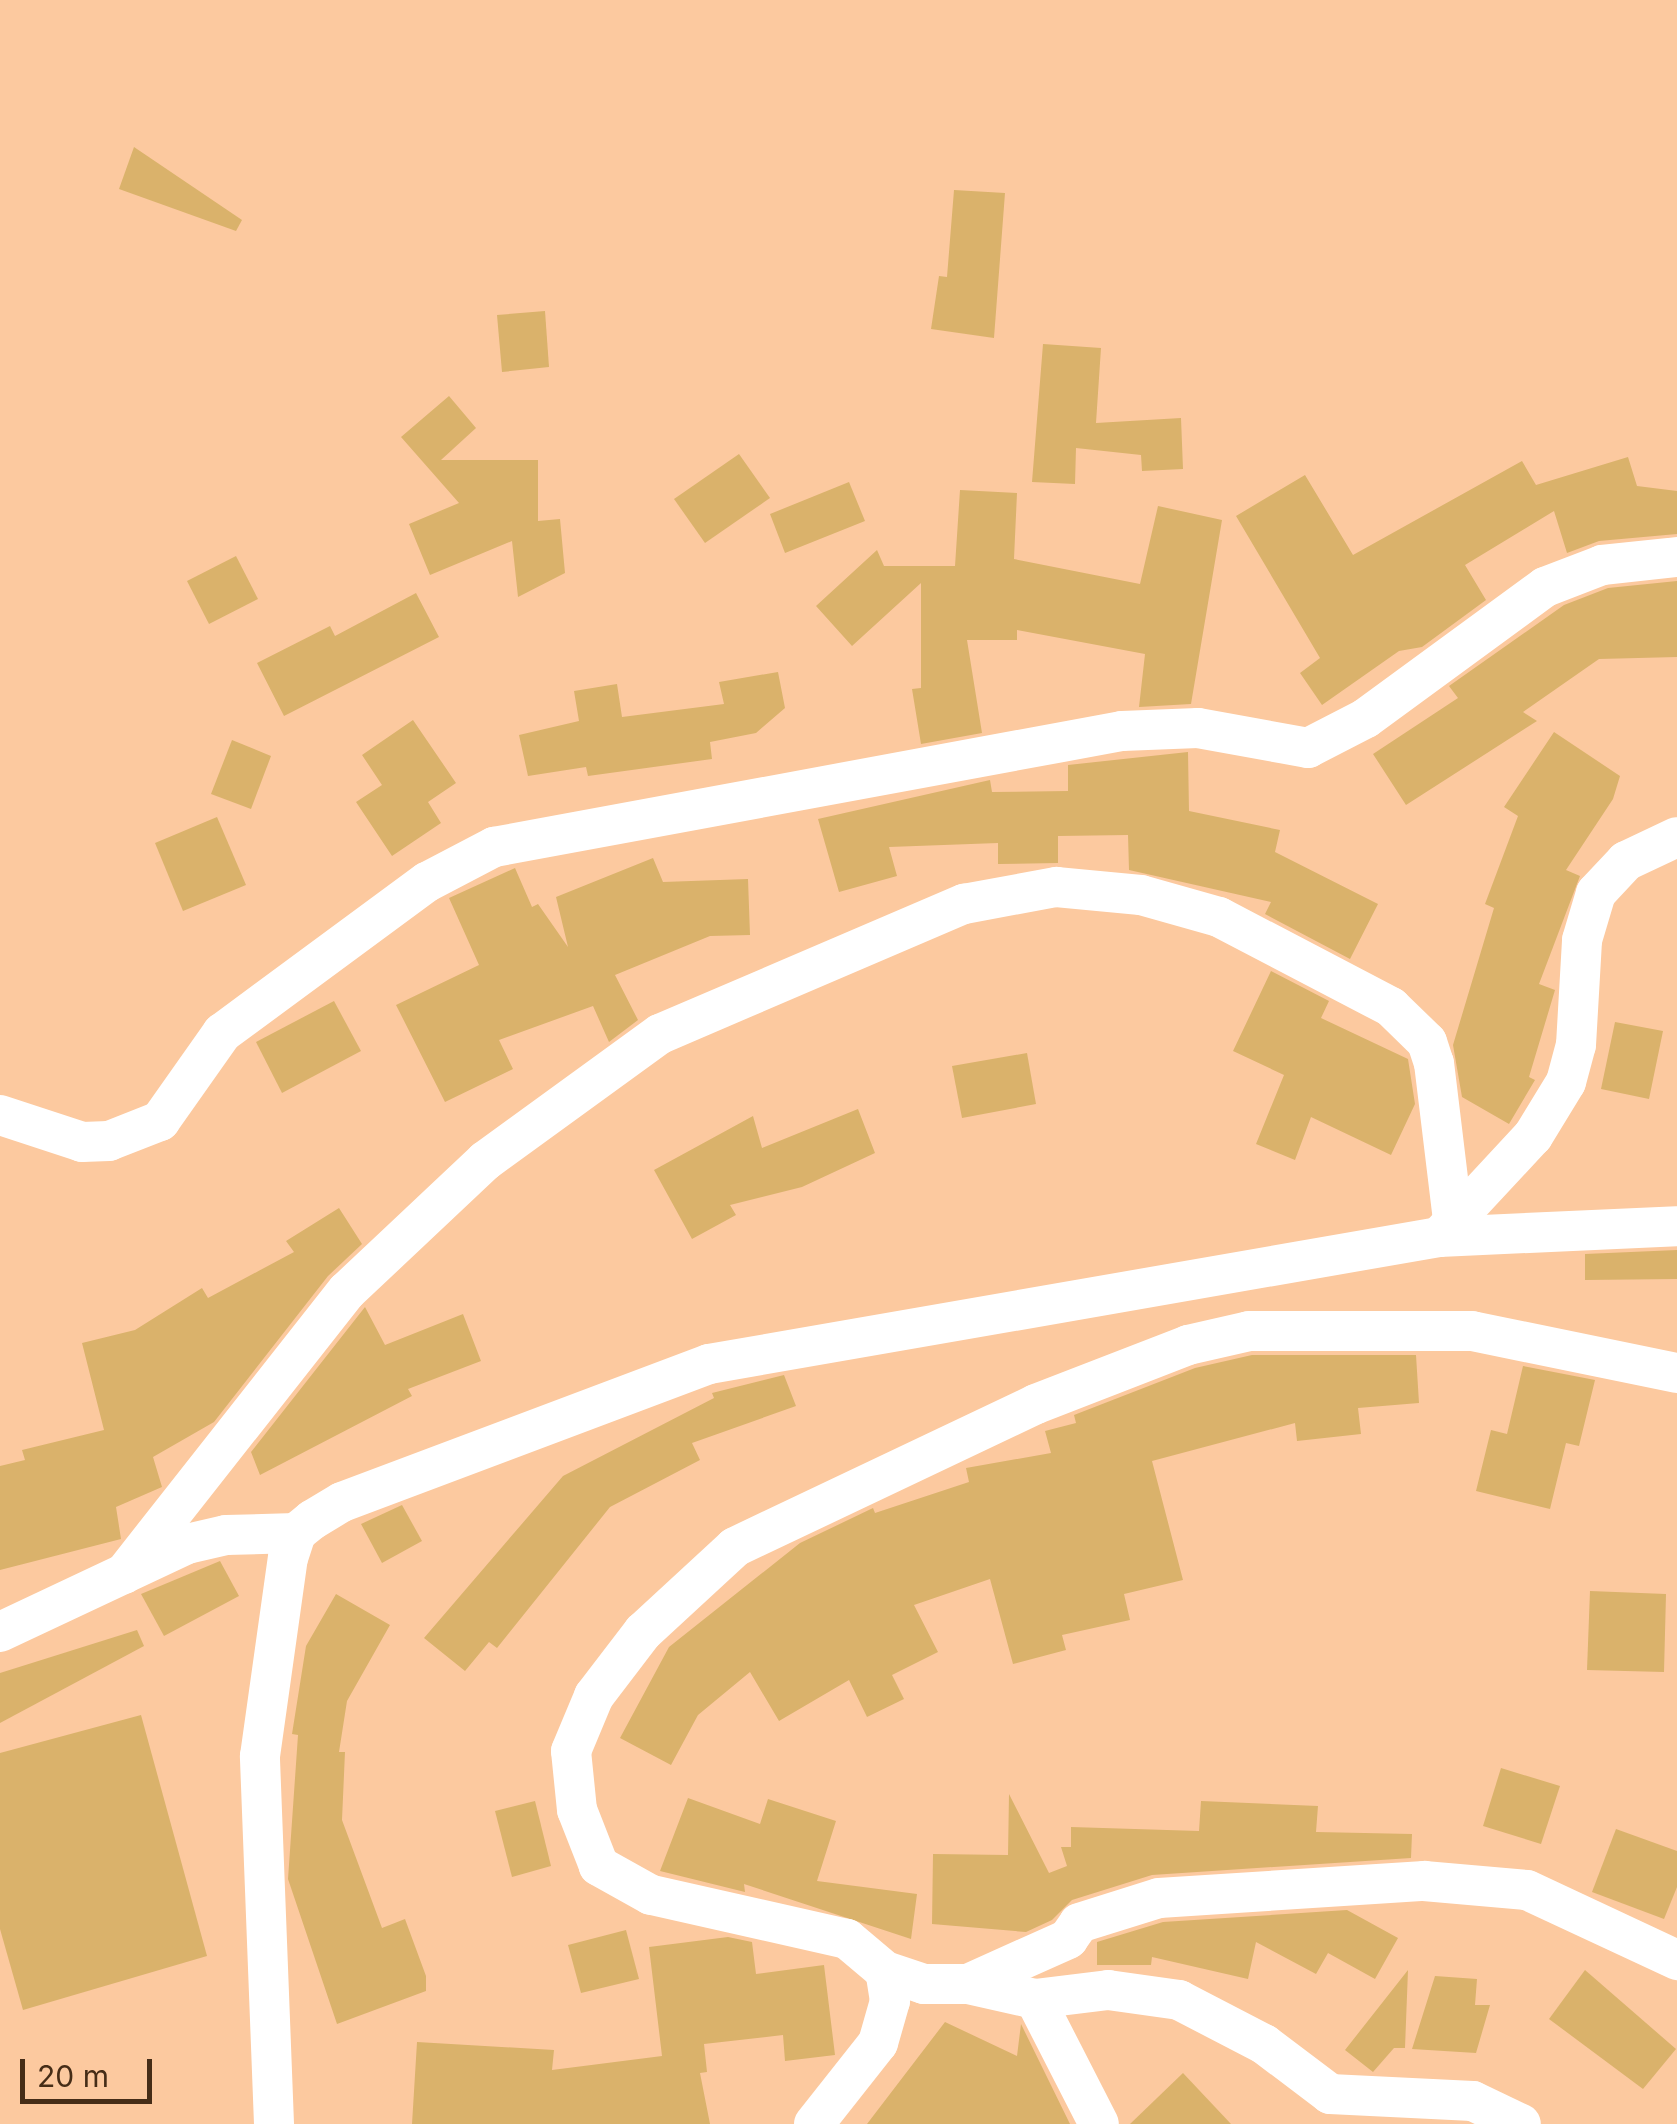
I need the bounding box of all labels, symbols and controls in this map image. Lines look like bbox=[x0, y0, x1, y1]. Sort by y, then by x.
scale bar bbox=[25, 2039, 158, 2101]
text: 20 m bbox=[37, 2058, 109, 2094]

